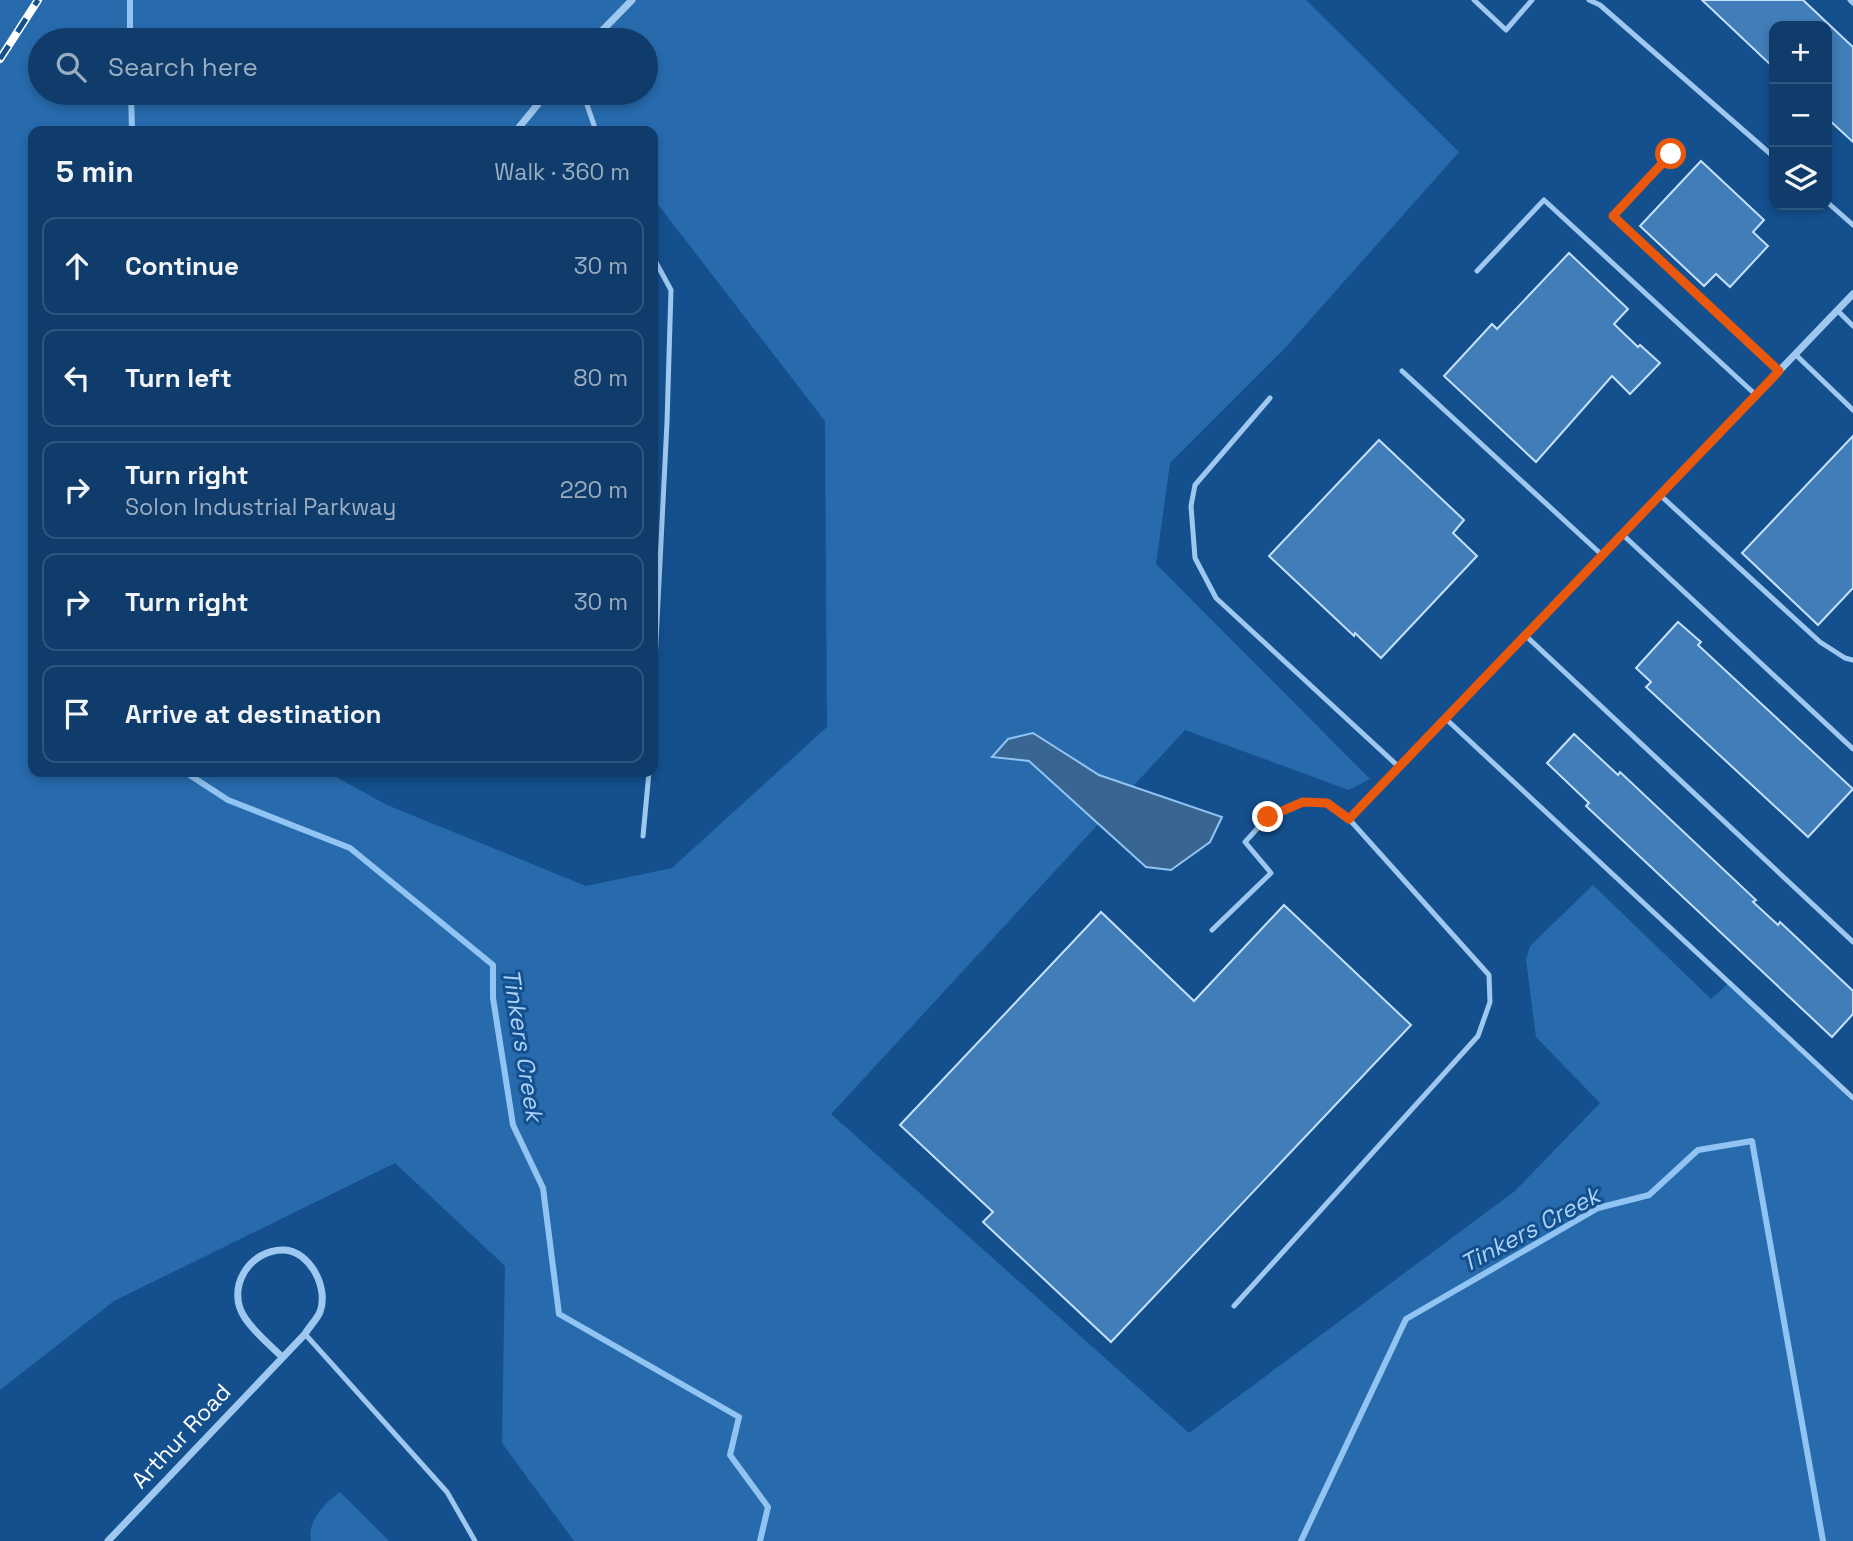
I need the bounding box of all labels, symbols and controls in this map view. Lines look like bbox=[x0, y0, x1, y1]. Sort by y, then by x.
map controls bbox=[1769, 21, 1832, 210]
button: + bbox=[1769, 21, 1832, 84]
search box bbox=[28, 28, 658, 105]
icon: search bbox=[52, 48, 90, 86]
text: Search here bbox=[108, 50, 258, 84]
button: − bbox=[1769, 84, 1832, 147]
route start bbox=[1655, 138, 1686, 169]
button: layers bbox=[1769, 147, 1832, 210]
text: 5 min bbox=[56, 152, 134, 191]
text: Walk · 360 m bbox=[494, 157, 630, 187]
icon: ahead bbox=[58, 247, 96, 285]
text: Continue bbox=[125, 249, 239, 283]
text: 30 m bbox=[574, 251, 628, 281]
icon: left bbox=[58, 359, 96, 397]
text: Turn left bbox=[125, 361, 232, 395]
text: 80 m bbox=[573, 363, 628, 393]
text: Turn right bbox=[125, 458, 249, 492]
icon: right bbox=[58, 471, 96, 509]
text: 220 m bbox=[560, 475, 628, 505]
text: Solon Industrial Parkway bbox=[125, 492, 396, 522]
icon: right bbox=[58, 583, 96, 621]
text: Turn right bbox=[125, 585, 249, 619]
text: 30 m bbox=[574, 587, 628, 617]
icon: arrive bbox=[58, 695, 96, 733]
text: Arrive at destination bbox=[125, 697, 382, 731]
route end bbox=[1252, 801, 1283, 832]
water label: Tinkers Creek bbox=[496, 967, 551, 1126]
water label: Tinkers Creek bbox=[1455, 1178, 1608, 1279]
street label: Arthur Road bbox=[125, 1377, 237, 1495]

